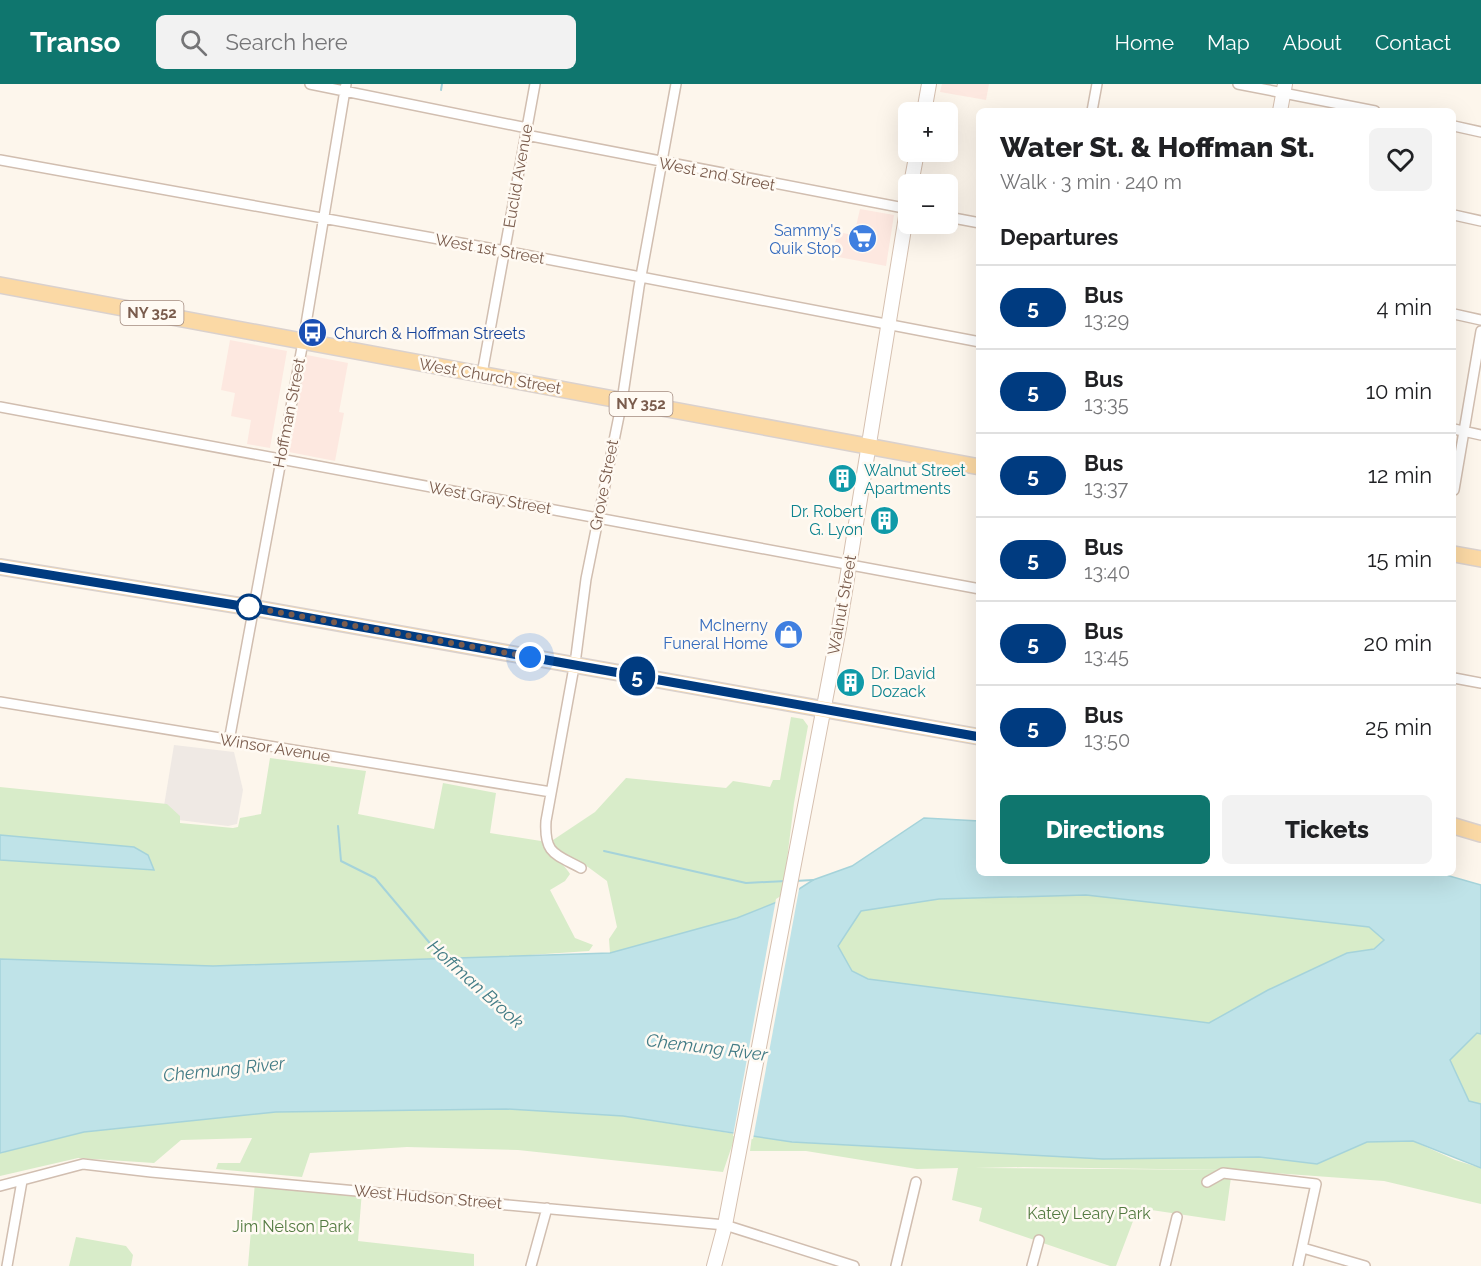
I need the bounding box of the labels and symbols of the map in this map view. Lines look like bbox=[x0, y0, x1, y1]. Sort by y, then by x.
street label: Euclid Avenue bbox=[499, 122, 537, 230]
street label: West 2nd Street bbox=[657, 153, 777, 195]
place label: Sammy's Quik Stop bbox=[769, 221, 841, 258]
supermarket icon: Sammy's Quik Stop bbox=[846, 223, 878, 255]
street label: West 1st Street bbox=[434, 230, 547, 268]
road number: NY 352 bbox=[120, 301, 184, 325]
bus stop icon: Church & Hoffman Streets bbox=[297, 317, 329, 349]
place label: Church & Hoffman Streets bbox=[334, 324, 526, 343]
street label: West Church Street bbox=[417, 354, 563, 398]
street label: Hoffman Street bbox=[269, 356, 309, 470]
road number: NY 352 bbox=[610, 392, 672, 416]
street label: Grove Street bbox=[586, 437, 622, 532]
place label: Walnut Street Apartments bbox=[864, 461, 966, 498]
building icon: Walnut Street Apartments bbox=[827, 463, 859, 495]
street label: West Gray Street bbox=[427, 478, 554, 518]
place label: Dr. Robert G. Lyon bbox=[790, 502, 864, 539]
building icon: Dr. Robert G. Lyon bbox=[868, 504, 900, 536]
street label: Walnut Street bbox=[824, 553, 860, 657]
unlabelled marker bbox=[236, 594, 262, 620]
place label: McInerny Funeral Home bbox=[663, 616, 768, 653]
shop icon: McInerny Funeral Home bbox=[773, 618, 805, 650]
your location bbox=[515, 642, 545, 672]
line badge: 5 bbox=[618, 656, 656, 696]
place label: Dr. David Dozack bbox=[871, 664, 935, 701]
building icon: Dr. David Dozack bbox=[834, 666, 866, 698]
street label: Winsor Avenue bbox=[218, 730, 332, 766]
water label: Hoffman Brook bbox=[424, 935, 529, 1033]
water label: Chemung River bbox=[645, 1029, 770, 1065]
water label: Chemung River bbox=[162, 1052, 287, 1086]
street label: West Hudson Street bbox=[353, 1181, 503, 1213]
park label: Katey Leary Park bbox=[1027, 1204, 1151, 1223]
park label: Jim Nelson Park bbox=[232, 1217, 352, 1236]

